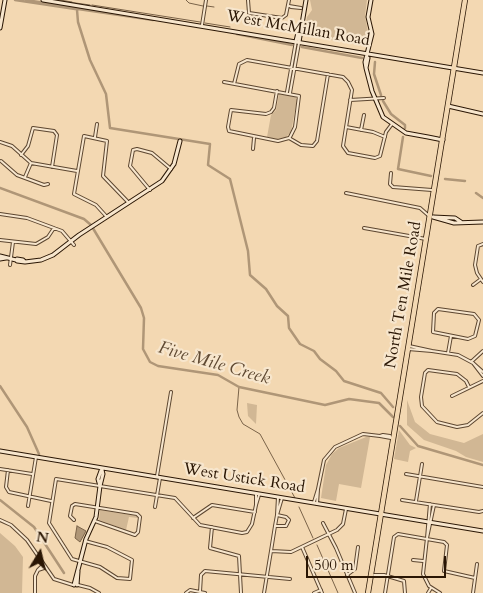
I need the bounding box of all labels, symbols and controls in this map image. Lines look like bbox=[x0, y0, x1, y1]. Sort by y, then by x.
street label: West McMillan Road bbox=[225, 7, 371, 51]
street label: North Ten Mile Road bbox=[382, 220, 426, 370]
water label: Five Mile Creek bbox=[156, 338, 272, 390]
street label: West Ustick Road bbox=[182, 460, 306, 498]
text: N bbox=[35, 527, 50, 548]
north arrow bbox=[15, 528, 65, 578]
scale bar bbox=[308, 546, 448, 578]
text: 500 m bbox=[314, 555, 354, 575]

